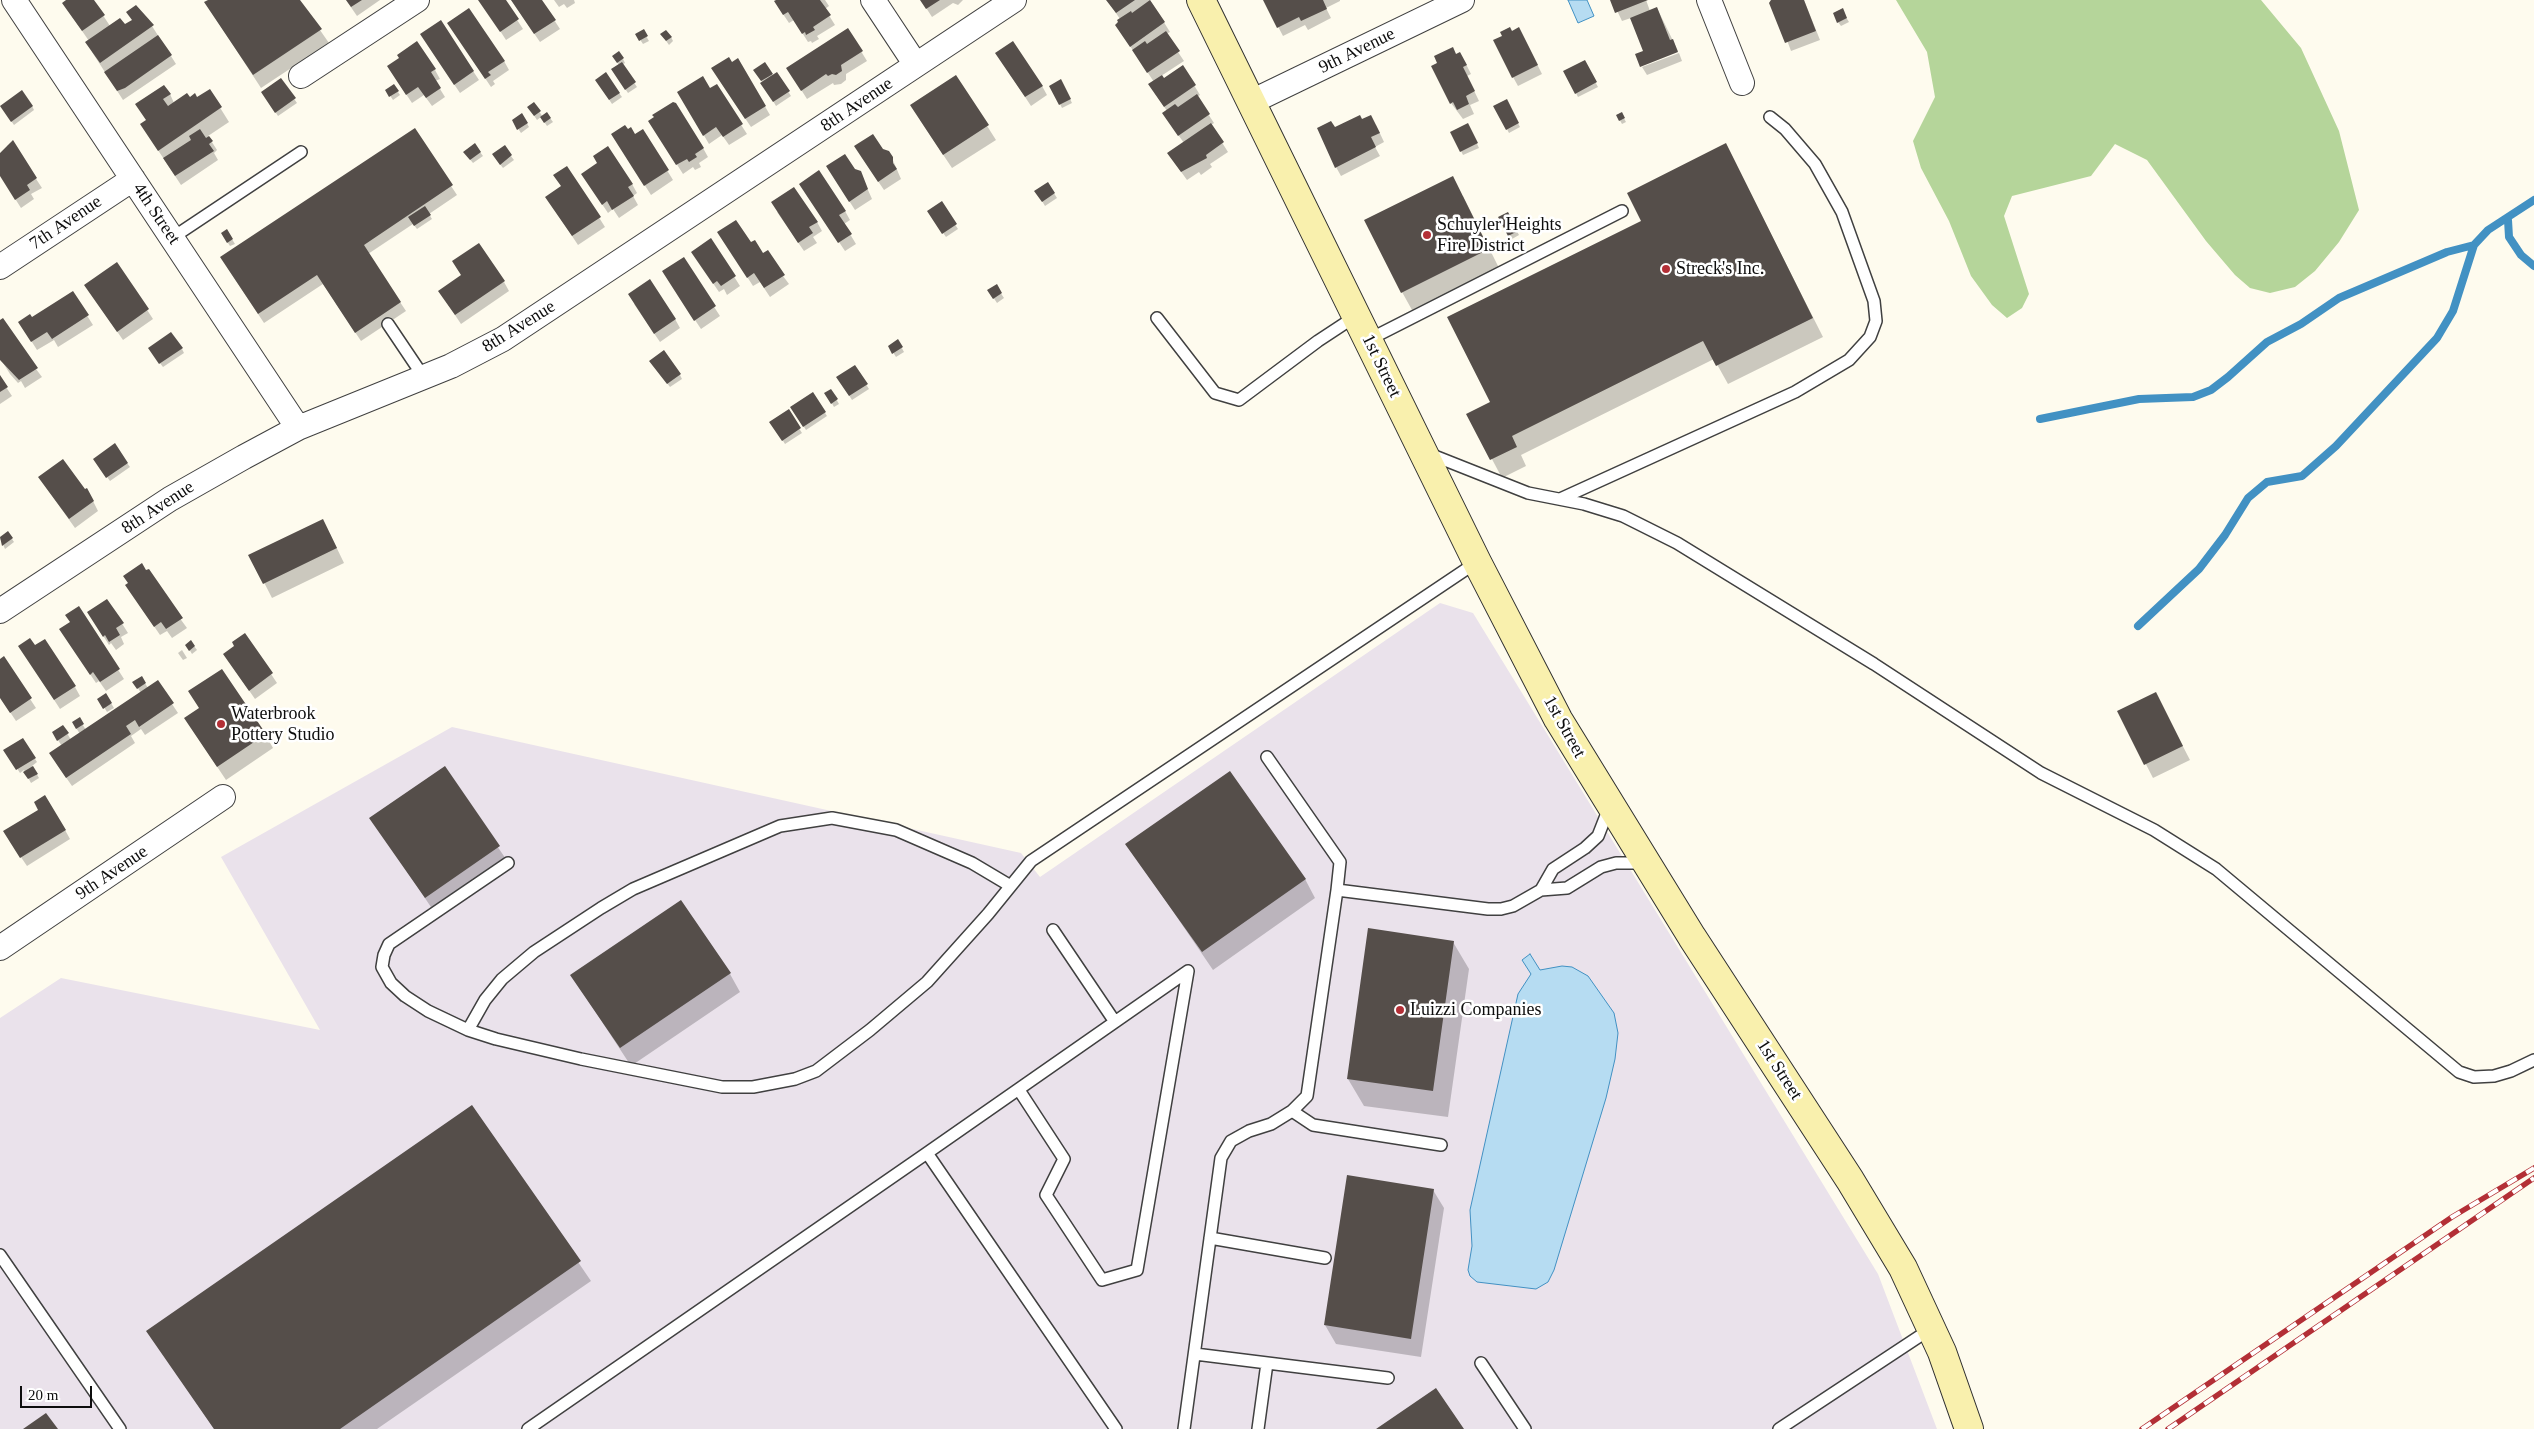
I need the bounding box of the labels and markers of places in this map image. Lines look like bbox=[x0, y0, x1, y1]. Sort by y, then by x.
place label: Schuyler Heights Fire District bbox=[1437, 214, 1561, 256]
marker: Schuyler Heights Fire District bbox=[1421, 229, 1433, 241]
place label: Streck's Inc. bbox=[1676, 258, 1764, 280]
marker: Streck's Inc. bbox=[1660, 263, 1672, 275]
place label: Waterbrook Pottery Studio bbox=[231, 703, 335, 746]
marker: Waterbrook Pottery Studio bbox=[215, 718, 227, 730]
place label: Luizzi Companies bbox=[1410, 999, 1541, 1021]
marker: Luizzi Companies bbox=[1394, 1004, 1406, 1016]

